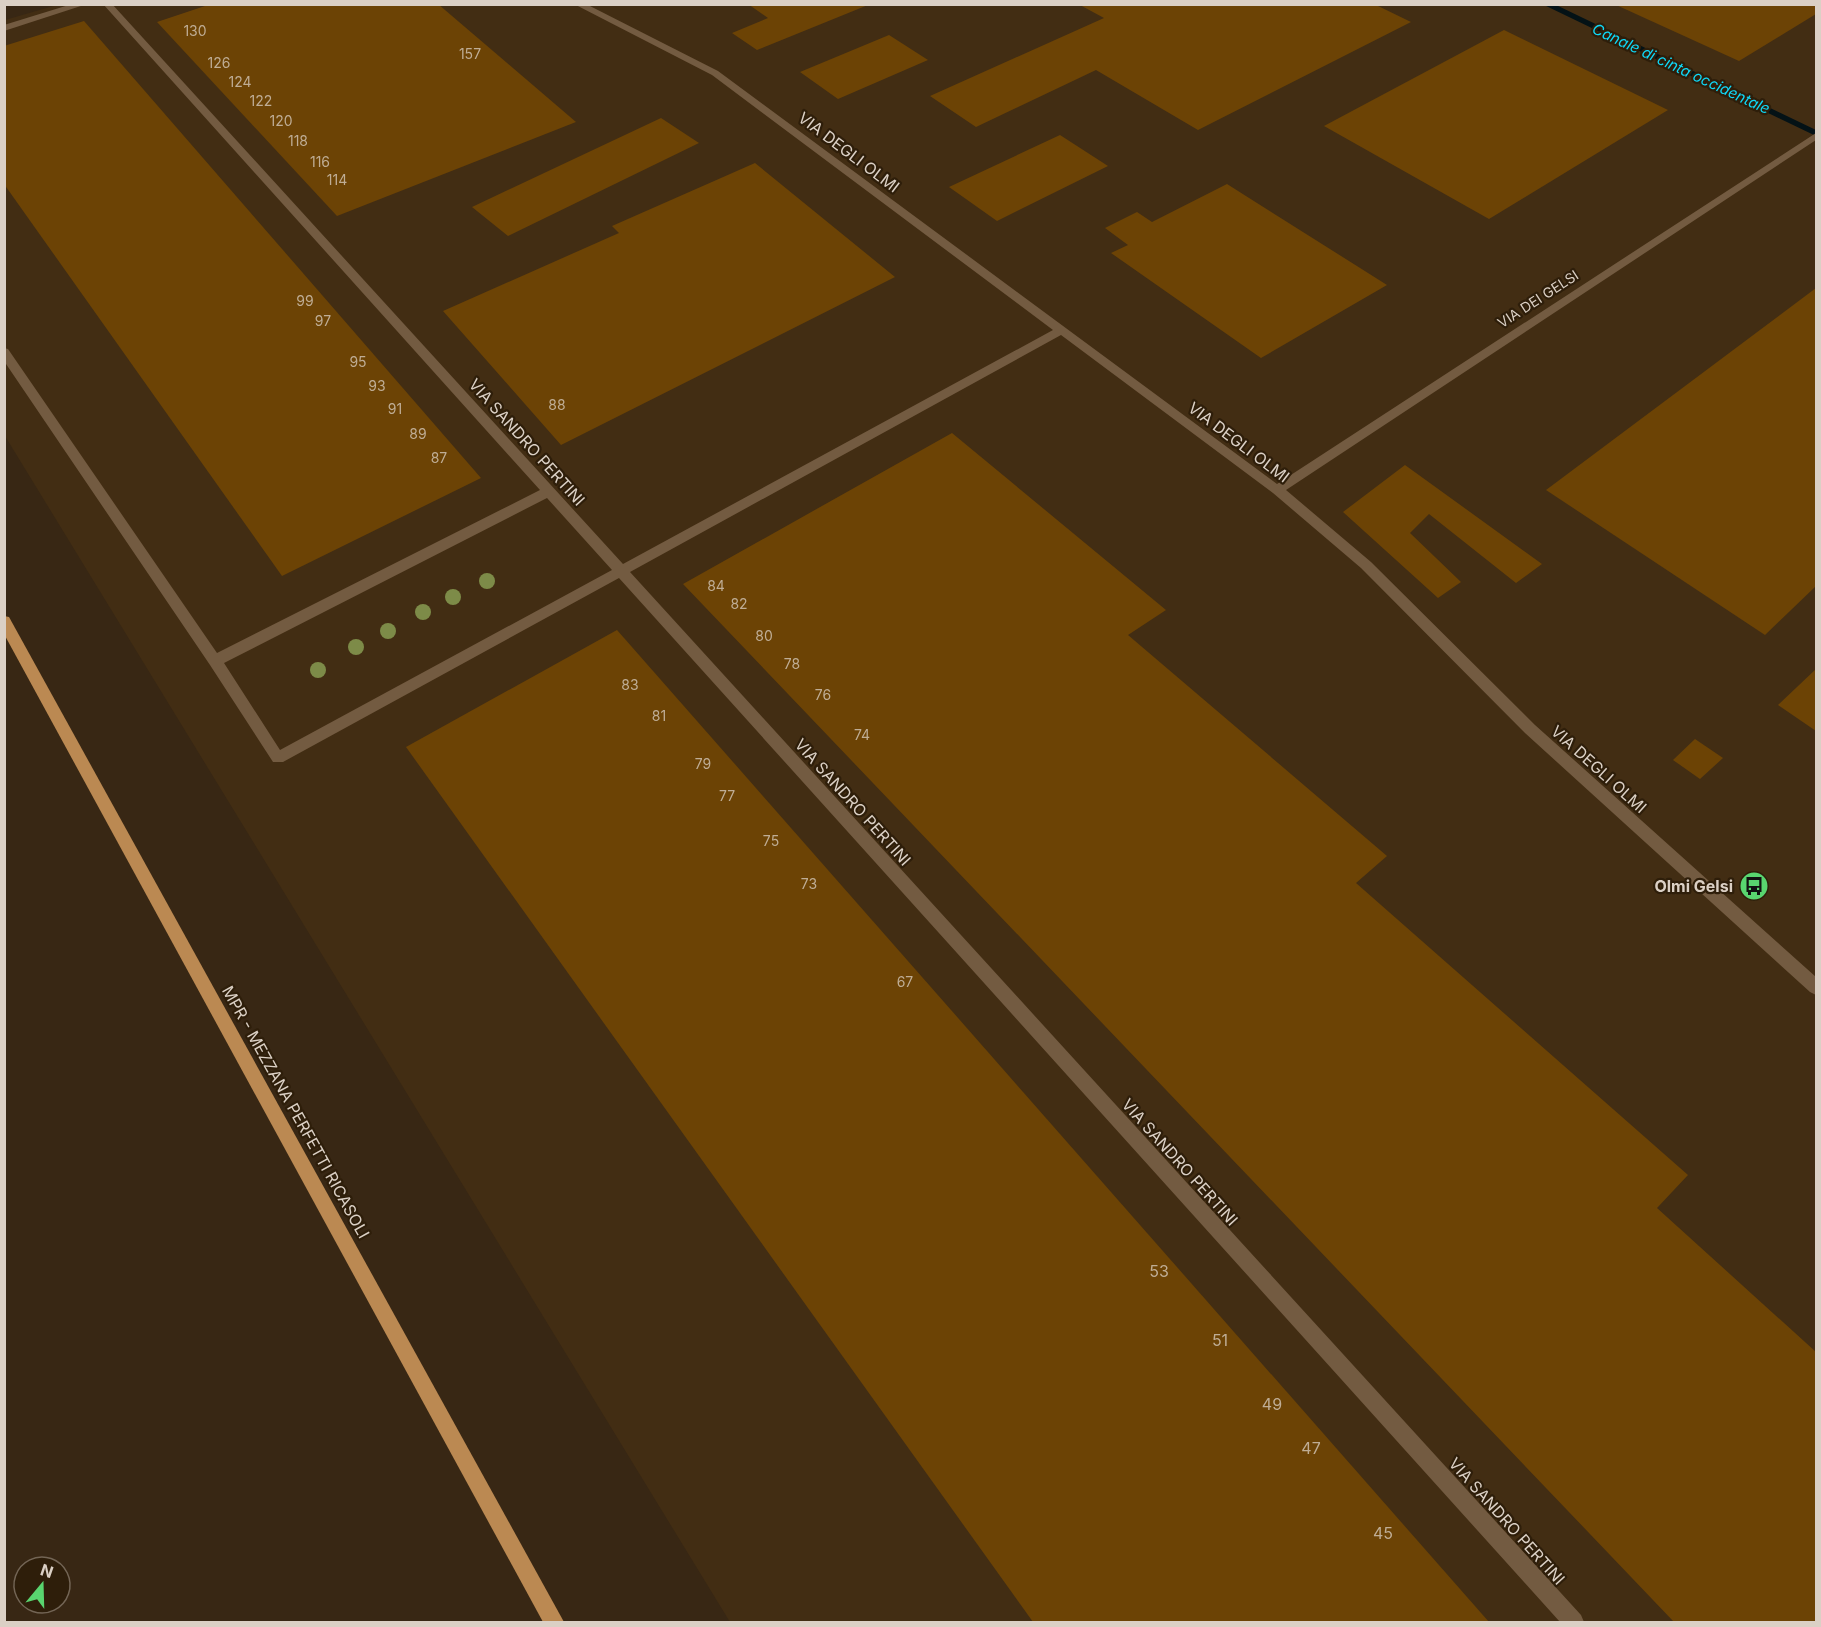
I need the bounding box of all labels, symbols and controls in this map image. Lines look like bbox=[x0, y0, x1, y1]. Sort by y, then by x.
water label: Canale di cinta occidentale bbox=[1589, 19, 1773, 118]
house number: 130 bbox=[183, 22, 207, 39]
house number: 157 bbox=[459, 45, 481, 62]
house number: 126 bbox=[208, 54, 230, 71]
house number: 124 bbox=[228, 73, 252, 90]
house number: 122 bbox=[250, 92, 272, 109]
street label: VIA DEGLI OLMI bbox=[794, 107, 904, 197]
house number: 120 bbox=[269, 112, 293, 129]
house number: 118 bbox=[288, 132, 308, 149]
house number: 116 bbox=[310, 153, 330, 170]
house number: 114 bbox=[327, 171, 347, 188]
street label: VIA DEI GELSI bbox=[1494, 266, 1581, 331]
house number: 99 bbox=[296, 292, 314, 309]
house number: 97 bbox=[315, 312, 331, 329]
house number: 95 bbox=[349, 353, 367, 370]
street label: VIA SANDRO PERTINI bbox=[465, 374, 589, 510]
house number: 93 bbox=[368, 377, 386, 394]
house number: 88 bbox=[548, 396, 566, 413]
street label: VIA DEGLI OLMI bbox=[1184, 397, 1294, 487]
house number: 91 bbox=[388, 400, 402, 417]
house number: 89 bbox=[409, 425, 427, 442]
house number: 87 bbox=[431, 449, 447, 466]
house number: 84 bbox=[707, 577, 725, 594]
house number: 82 bbox=[730, 595, 748, 612]
house number: 80 bbox=[755, 627, 773, 644]
house number: 78 bbox=[784, 655, 800, 672]
house number: 83 bbox=[621, 676, 639, 693]
house number: 76 bbox=[815, 686, 831, 703]
house number: 81 bbox=[652, 707, 666, 724]
street label: VIA DEGLI OLMI bbox=[1547, 721, 1651, 817]
house number: 74 bbox=[854, 726, 870, 743]
street label: VIA SANDRO PERTINI bbox=[791, 734, 915, 870]
house number: 79 bbox=[695, 755, 711, 772]
house number: 77 bbox=[719, 787, 735, 804]
house number: 75 bbox=[763, 832, 779, 849]
bus stop icon: Olmi Gelsi bbox=[1738, 870, 1770, 902]
house number: 73 bbox=[801, 875, 817, 892]
place label: Olmi Gelsi bbox=[1654, 876, 1733, 896]
house number: 67 bbox=[897, 973, 913, 990]
street label: MPR - MEZZANA PERFETTI RICASOLI bbox=[218, 982, 374, 1242]
street label: VIA SANDRO PERTINI bbox=[1118, 1094, 1242, 1230]
house number: 53 bbox=[1149, 1261, 1169, 1281]
house number: 51 bbox=[1212, 1330, 1228, 1350]
house number: 49 bbox=[1262, 1394, 1282, 1414]
house number: 47 bbox=[1301, 1438, 1321, 1458]
street label: VIA SANDRO PERTINI bbox=[1445, 1453, 1569, 1589]
house number: 45 bbox=[1373, 1523, 1393, 1543]
north arrow bbox=[12, 1555, 72, 1615]
text: N bbox=[38, 1559, 56, 1582]

